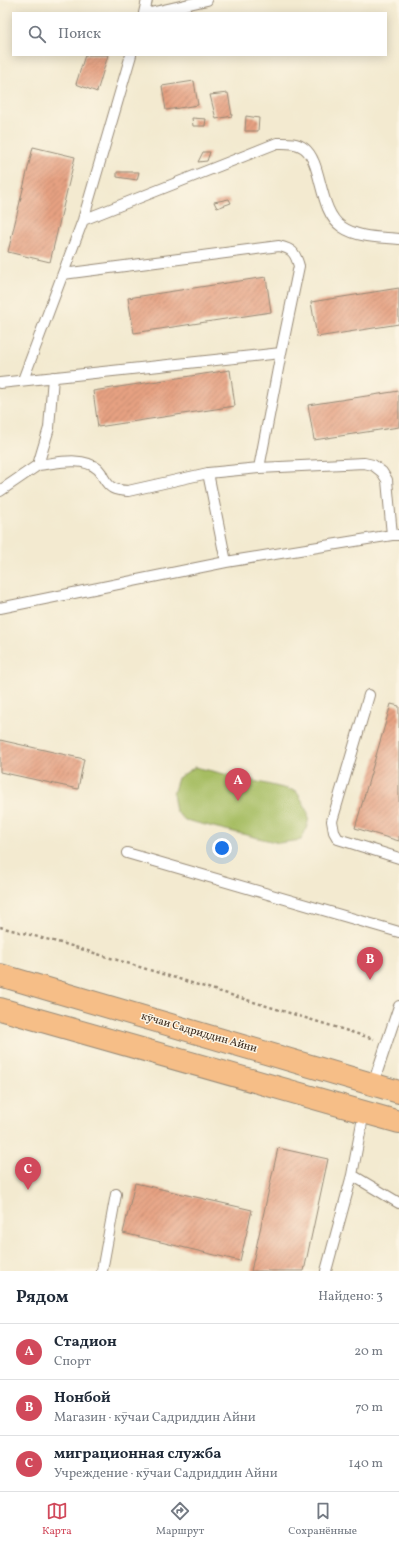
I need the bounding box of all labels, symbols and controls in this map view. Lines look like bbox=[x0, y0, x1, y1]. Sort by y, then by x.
search box bbox=[12, 12, 387, 56]
icon: search bbox=[26, 23, 48, 45]
text: Поиск bbox=[58, 24, 101, 45]
pin: A bbox=[225, 768, 251, 801]
your location bbox=[212, 838, 232, 858]
pin: B bbox=[357, 947, 383, 980]
street label: кӯчаи Садриддин Айни bbox=[139, 1009, 259, 1057]
pin: C bbox=[15, 1157, 41, 1190]
text: Рядом bbox=[16, 1286, 69, 1309]
text: Найдено: 3 bbox=[318, 1288, 383, 1306]
text: Стадион bbox=[54, 1332, 117, 1353]
text: A bbox=[24, 1343, 34, 1361]
text: 20 m bbox=[354, 1343, 383, 1361]
text: Спорт bbox=[54, 1353, 91, 1371]
text: Нонбой bbox=[54, 1388, 111, 1409]
text: B bbox=[25, 1399, 33, 1417]
text: 70 m bbox=[355, 1399, 383, 1417]
text: Магазин · кӯчаи Садриддин Айни bbox=[54, 1409, 256, 1427]
text: миграционная служба bbox=[54, 1444, 221, 1465]
text: C bbox=[25, 1455, 33, 1473]
text: 140 m bbox=[349, 1455, 383, 1473]
text: Учреждение · кӯчаи Садриддин Айни bbox=[54, 1465, 278, 1483]
tab: Карта bbox=[42, 1500, 72, 1539]
tab: Маршрут bbox=[156, 1500, 204, 1539]
tab: Сохранённые bbox=[288, 1500, 357, 1539]

